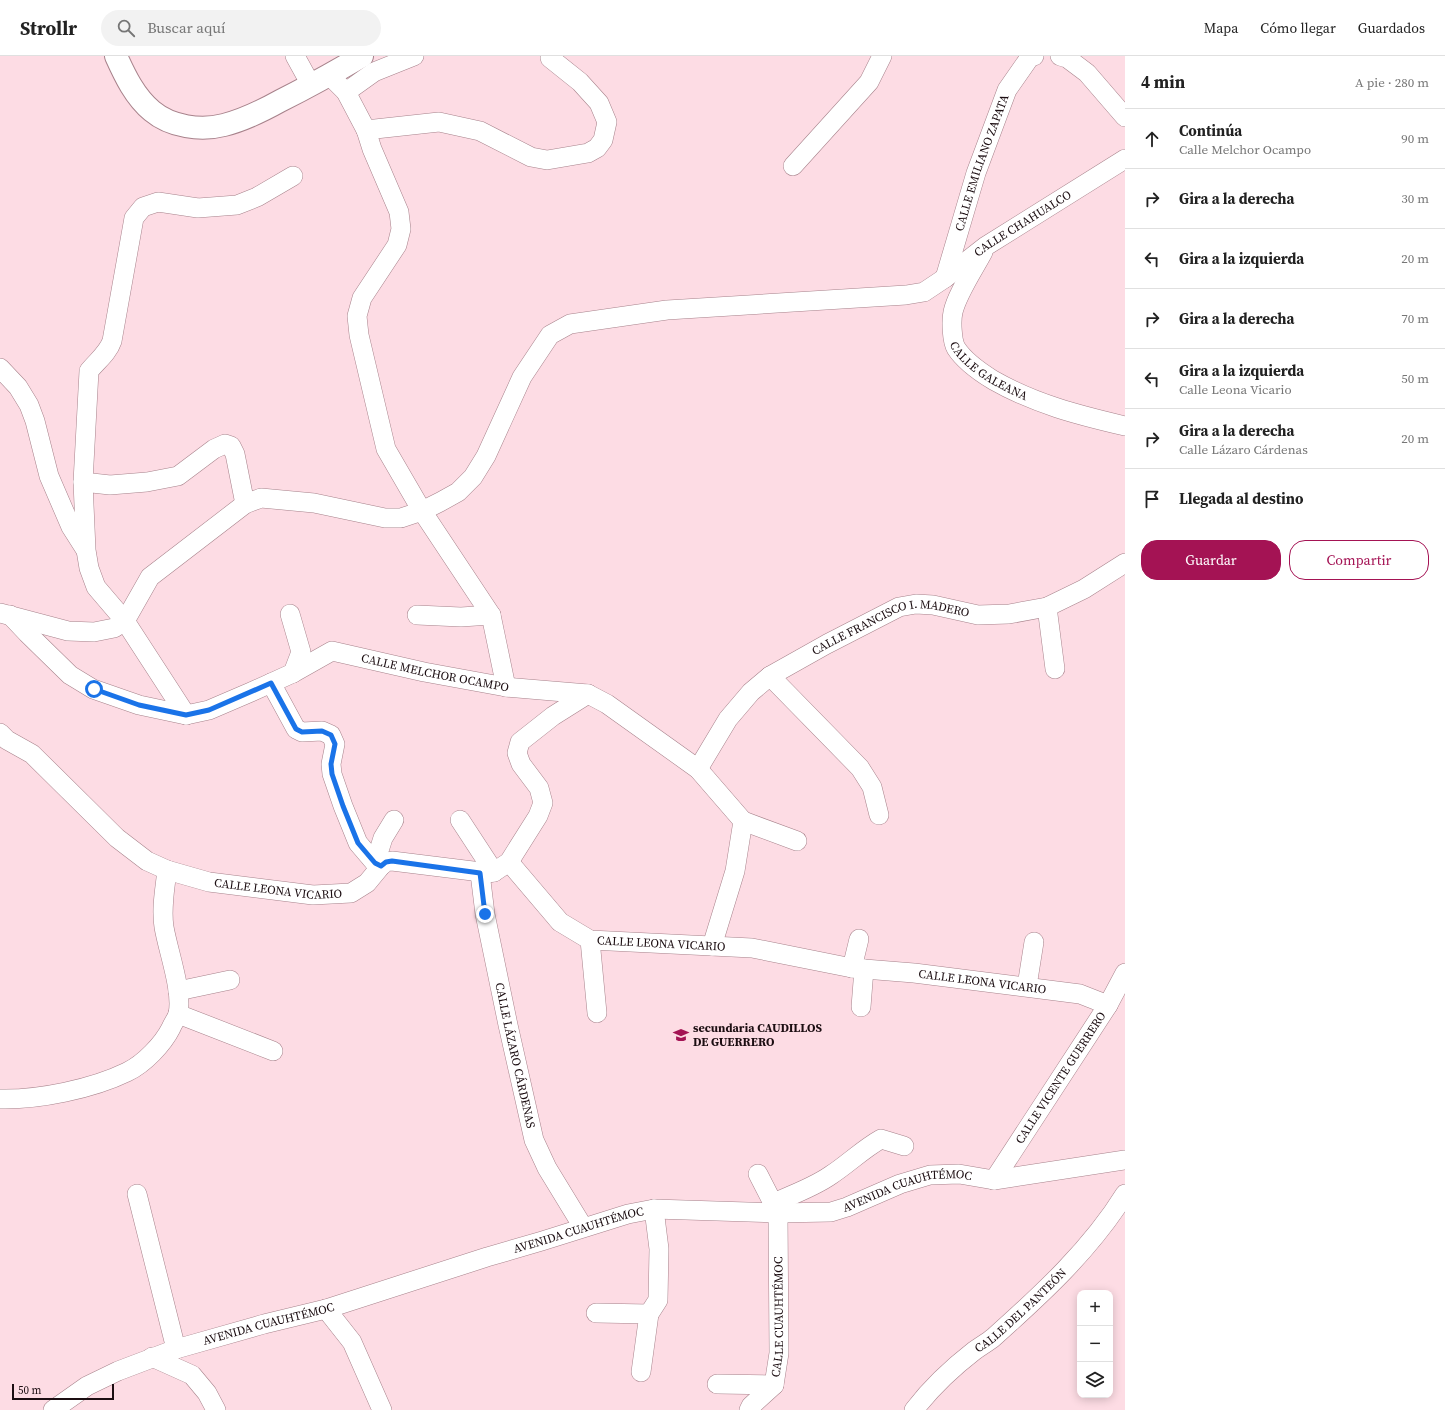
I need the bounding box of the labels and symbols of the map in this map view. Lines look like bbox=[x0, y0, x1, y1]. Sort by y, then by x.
street label: CALLE EMILIANO ZAPATA bbox=[951, 92, 1013, 233]
street label: CALLE CHAHUALCO bbox=[971, 187, 1074, 260]
street label: CALLE GALEANA bbox=[946, 339, 1030, 404]
street label: CALLE FRANCISCO I. MADERO bbox=[809, 596, 971, 659]
street label: CALLE MELCHOR OCAMPO bbox=[360, 650, 510, 695]
route start bbox=[85, 680, 103, 698]
street label: CALLE LEONA VICARIO bbox=[213, 875, 342, 903]
route end bbox=[476, 905, 494, 923]
street label: CALLE LEONA VICARIO bbox=[597, 932, 726, 955]
street label: CALLE LEONA VICARIO bbox=[917, 966, 1047, 998]
street label: CALLE LÁZARO CÁRDENAS bbox=[491, 981, 539, 1130]
street label: CALLE VICENTE GUERRERO bbox=[1012, 1009, 1110, 1147]
place label: secundaria CAUDILLOS DE GUERRERO bbox=[693, 1020, 822, 1050]
school or university icon: secundaria CAUDILLOS DE GUERRERO bbox=[672, 1026, 690, 1044]
street label: AVENIDA CUAUHTÉMOC bbox=[841, 1166, 974, 1216]
street label: AVENIDA CUAUHTÉMOC bbox=[512, 1203, 645, 1257]
street label: CALLE CUAUHTÉMOC bbox=[767, 1256, 787, 1378]
street label: CALLE DEL PANTEÓN bbox=[971, 1265, 1070, 1356]
street label: AVENIDA CUAUHTÉMOC bbox=[201, 1299, 337, 1349]
scale bar bbox=[12, 1382, 114, 1401]

